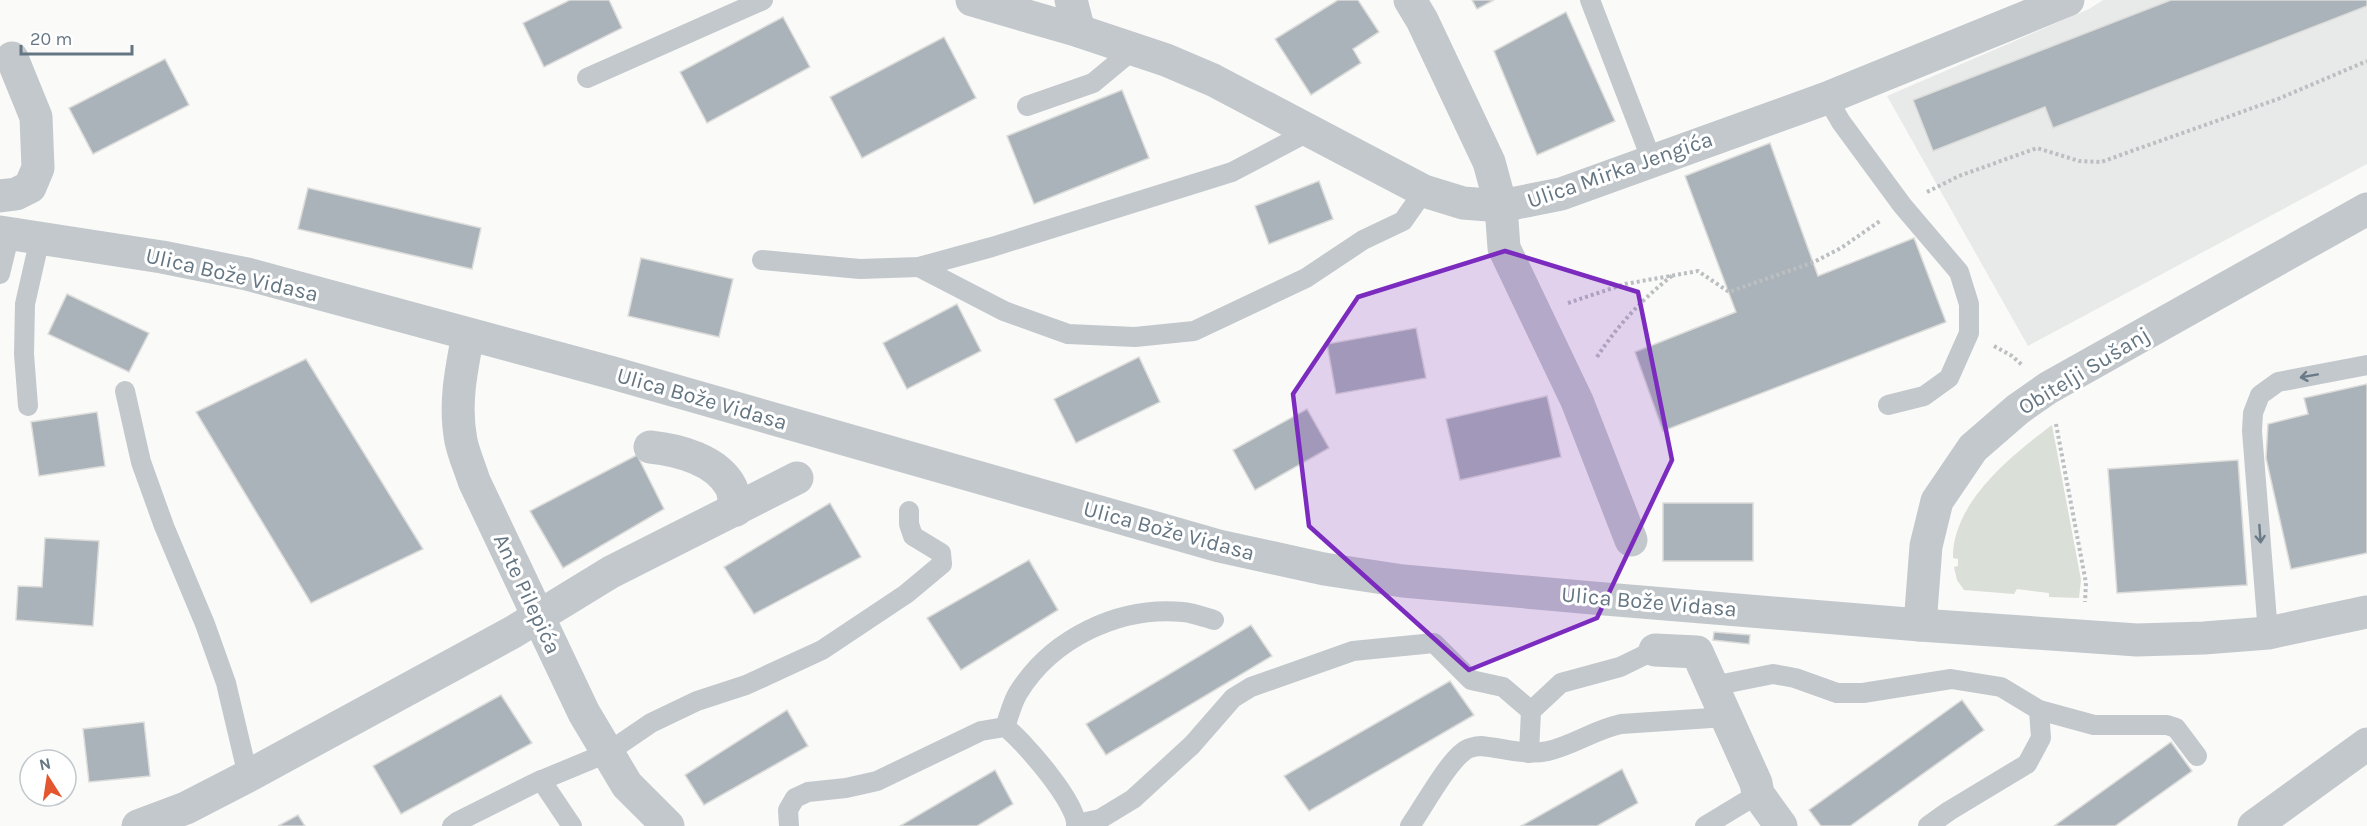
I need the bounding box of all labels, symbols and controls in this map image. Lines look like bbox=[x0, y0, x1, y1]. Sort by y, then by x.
scale bar bbox=[21, 18, 132, 56]
text: 20 m bbox=[30, 28, 72, 50]
street label: Ulica Mirka Jengića bbox=[1524, 126, 1716, 214]
street label: Ulica Bože Vidasa bbox=[143, 243, 321, 307]
street label: Obitelji Sušanj bbox=[2014, 322, 2154, 420]
street label: Ulica Bože Vidasa bbox=[614, 362, 790, 436]
one-way arrow bbox=[2300, 371, 2320, 382]
street label: Ulica Bože Vidasa bbox=[1081, 496, 1257, 566]
one-way arrow bbox=[2254, 523, 2265, 543]
street label: Ante Pilepića bbox=[488, 530, 566, 658]
street label: Ulica Bože Vidasa bbox=[1560, 581, 1738, 623]
north arrow bbox=[18, 748, 78, 808]
text: N bbox=[37, 753, 53, 774]

